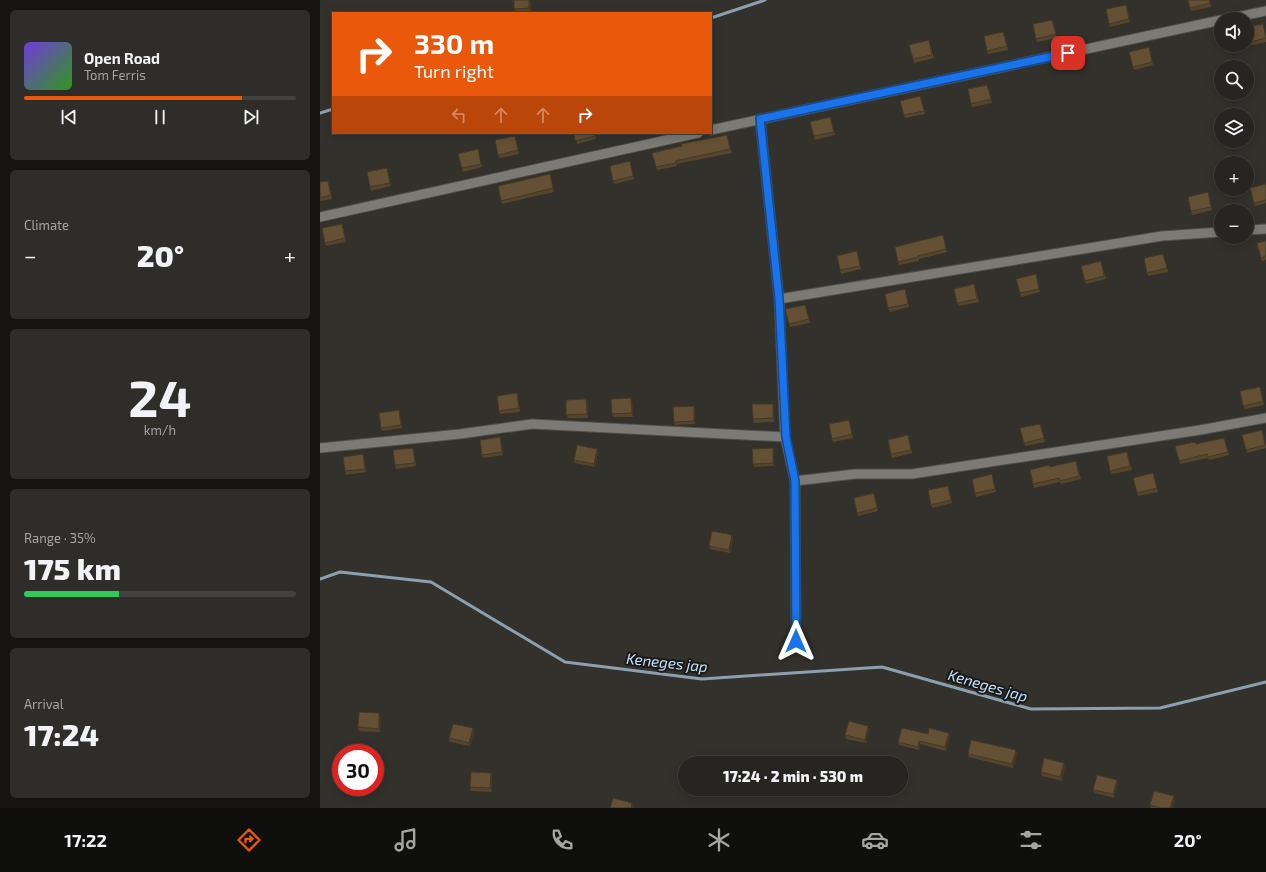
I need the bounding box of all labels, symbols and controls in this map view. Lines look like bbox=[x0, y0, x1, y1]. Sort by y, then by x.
map controls bbox=[1214, 12, 1254, 244]
button: sound bbox=[1214, 12, 1254, 52]
text: 330 m bbox=[414, 26, 494, 60]
icon: right bbox=[348, 28, 400, 80]
pin bbox=[1051, 36, 1085, 70]
icon: arrive bbox=[1057, 42, 1079, 64]
text: Open Road bbox=[84, 49, 160, 67]
text: Turn right bbox=[414, 60, 494, 82]
button: search bbox=[1214, 60, 1254, 100]
text: Tom Ferris bbox=[84, 67, 146, 83]
icon: left bbox=[448, 104, 470, 126]
icon: ahead bbox=[490, 104, 512, 126]
icon: ahead bbox=[532, 104, 554, 126]
icon: right bbox=[574, 104, 596, 126]
icon: previous bbox=[58, 106, 80, 128]
icon: pause bbox=[149, 106, 171, 128]
icon: next bbox=[240, 106, 262, 128]
button: layers bbox=[1214, 108, 1254, 148]
button: + bbox=[1214, 156, 1254, 196]
button: − bbox=[1214, 204, 1254, 244]
text: Climate bbox=[24, 217, 69, 233]
text: 20° bbox=[137, 237, 184, 273]
text: − bbox=[24, 242, 37, 268]
text: + bbox=[284, 242, 296, 268]
text: 24 bbox=[128, 365, 192, 427]
text: km/h bbox=[144, 422, 176, 438]
text: Range · 35% bbox=[24, 530, 96, 546]
text: 175 km bbox=[24, 550, 121, 586]
position arrow bbox=[775, 620, 817, 662]
water label: Keneges jap bbox=[625, 649, 709, 676]
water label: Keneges jap bbox=[946, 665, 1030, 706]
text: Arrival bbox=[24, 696, 64, 712]
text: 17:24 bbox=[24, 716, 99, 752]
speed limit sign: 30 bbox=[332, 744, 384, 796]
text: 17:24 · 2 min · 530 m bbox=[723, 767, 863, 785]
icon: directions bbox=[235, 826, 263, 854]
icon: music bbox=[392, 826, 420, 854]
icon: phone bbox=[548, 826, 576, 854]
icon: climate bbox=[705, 826, 733, 854]
icon: car bbox=[861, 826, 889, 854]
icon: filters bbox=[1017, 826, 1045, 854]
text: 17:22 bbox=[64, 829, 107, 851]
text: 20° bbox=[1174, 829, 1202, 851]

